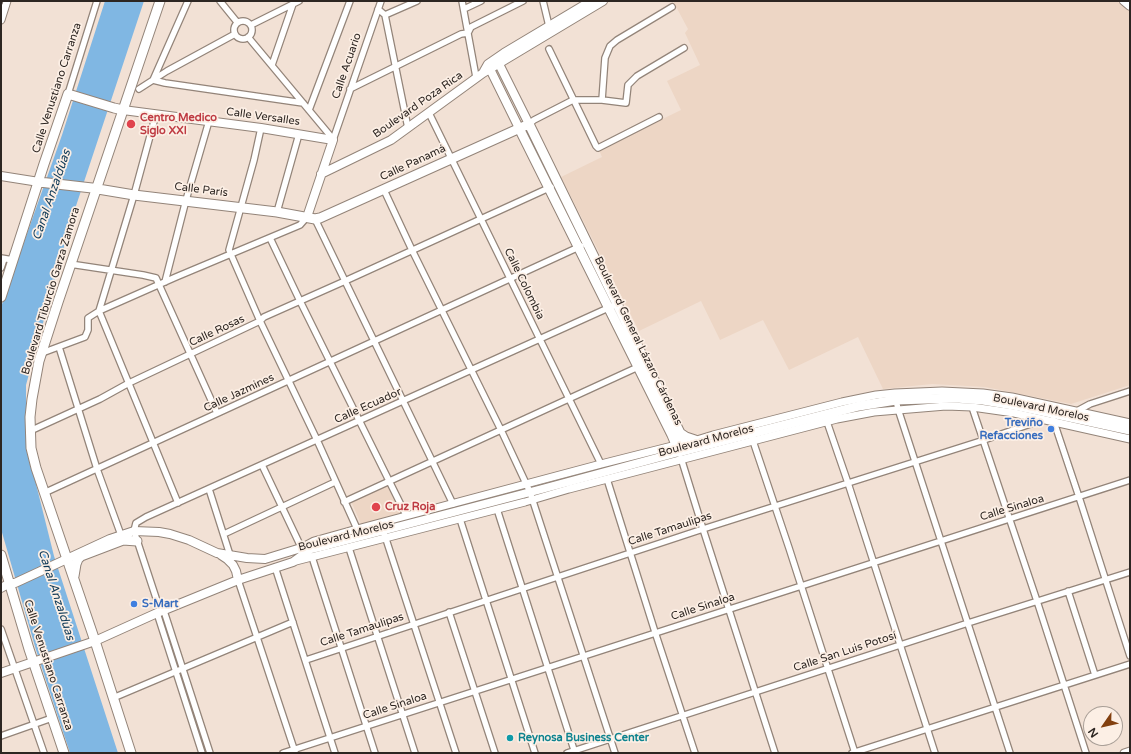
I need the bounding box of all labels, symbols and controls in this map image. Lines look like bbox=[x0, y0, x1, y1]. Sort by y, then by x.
street label: Calle Venustiano Carranza bbox=[30, 21, 84, 155]
street label: Calle Acuario bbox=[330, 31, 364, 101]
street label: Boulevard Poza Rica bbox=[371, 69, 465, 141]
street label: Calle Versalles bbox=[225, 105, 301, 129]
place label: Centro Medico Siglo XXI bbox=[140, 111, 217, 137]
marker: Centro Medico Siglo XXI bbox=[125, 118, 137, 130]
street label: Calle Panamá bbox=[378, 142, 448, 184]
water label: Canal Anzaldúas bbox=[30, 148, 74, 242]
street label: Calle París bbox=[173, 180, 229, 200]
street label: Boulevard Tiburcio Garza Zamora bbox=[19, 206, 83, 376]
street label: Calle Colombia bbox=[501, 246, 547, 322]
street label: Boulevard General Lázaro Cárdenas bbox=[591, 254, 685, 428]
street label: Calle Rosas bbox=[187, 312, 247, 350]
street label: Calle Jazmines bbox=[202, 371, 276, 415]
street label: Calle Ecuador bbox=[333, 385, 403, 427]
street label: Boulevard Morelos bbox=[992, 391, 1090, 425]
place label: Treviño Refacciones bbox=[979, 416, 1043, 442]
street label: Boulevard Morelos bbox=[657, 422, 755, 460]
marker: Treviño Refacciones bbox=[1046, 424, 1056, 434]
street label: Calle Sinaloa bbox=[978, 492, 1046, 524]
place label: Cruz Roja bbox=[385, 500, 435, 514]
marker: Cruz Roja bbox=[370, 501, 382, 513]
street label: Calle Tamaulipas bbox=[626, 509, 714, 549]
street label: Boulevard Morelos bbox=[297, 518, 395, 554]
water label: Canal Anzaldúas bbox=[35, 548, 77, 642]
street label: Calle Sinaloa bbox=[669, 590, 737, 624]
place label: S-Mart bbox=[142, 597, 178, 611]
street label: Calle Venustiano Carranza bbox=[21, 598, 75, 732]
marker: S-Mart bbox=[129, 599, 139, 609]
street label: Calle Tamaulipas bbox=[318, 610, 406, 650]
street label: Calle San Luis Potosí bbox=[792, 629, 898, 675]
street label: Calle Sinaloa bbox=[361, 689, 429, 723]
north arrow bbox=[1083, 706, 1123, 746]
text: N bbox=[1086, 725, 1101, 740]
place label: Reynosa Business Center bbox=[518, 731, 649, 745]
marker: Reynosa Business Center bbox=[505, 733, 515, 743]

